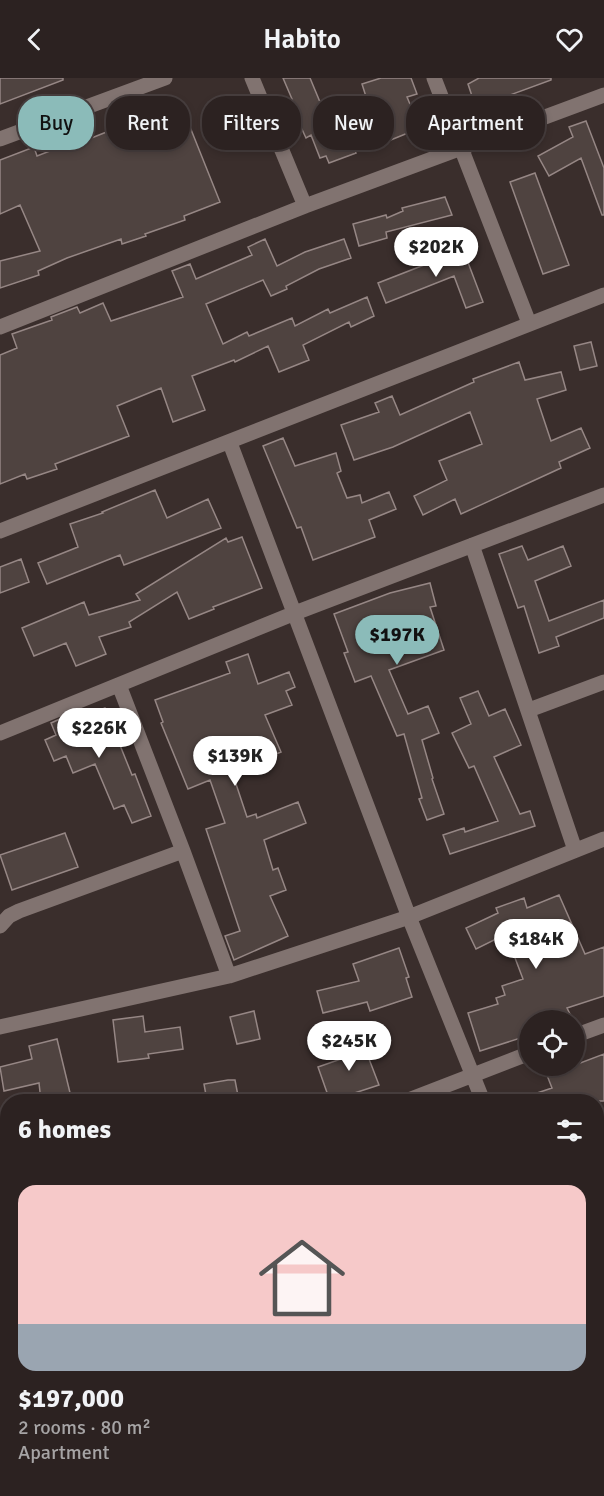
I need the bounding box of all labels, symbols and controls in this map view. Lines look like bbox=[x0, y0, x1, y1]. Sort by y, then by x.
icon: back bbox=[18, 23, 51, 56]
text: Habito bbox=[263, 23, 341, 56]
icon: heart bbox=[553, 23, 586, 56]
chip: Buy bbox=[18, 96, 94, 150]
chip: Rent bbox=[106, 96, 190, 150]
chip: Filters bbox=[202, 96, 301, 150]
chip: New bbox=[313, 96, 394, 150]
chip: Apartment bbox=[406, 96, 545, 150]
pin: $202K bbox=[394, 227, 478, 278]
text: $202K bbox=[408, 234, 464, 259]
pin: $197K bbox=[355, 615, 439, 666]
text: $197K bbox=[369, 622, 425, 647]
pin: $226K bbox=[57, 708, 141, 759]
text: $226K bbox=[71, 715, 127, 740]
pin: $139K bbox=[193, 736, 277, 787]
text: $139K bbox=[207, 743, 263, 768]
pin: $184K bbox=[494, 919, 578, 970]
text: $184K bbox=[508, 926, 564, 951]
map controls bbox=[519, 1010, 585, 1076]
button: locate bbox=[519, 1010, 585, 1076]
pin: $245K bbox=[307, 1021, 391, 1072]
text: $245K bbox=[321, 1028, 377, 1053]
text: 6 homes bbox=[18, 1114, 111, 1146]
icon: filters bbox=[553, 1114, 586, 1147]
icon: home bbox=[248, 1224, 356, 1332]
text: $197,000 bbox=[18, 1383, 124, 1415]
text: 2 rooms · 80 m² bbox=[18, 1415, 151, 1440]
text: Apartment bbox=[18, 1440, 110, 1465]

